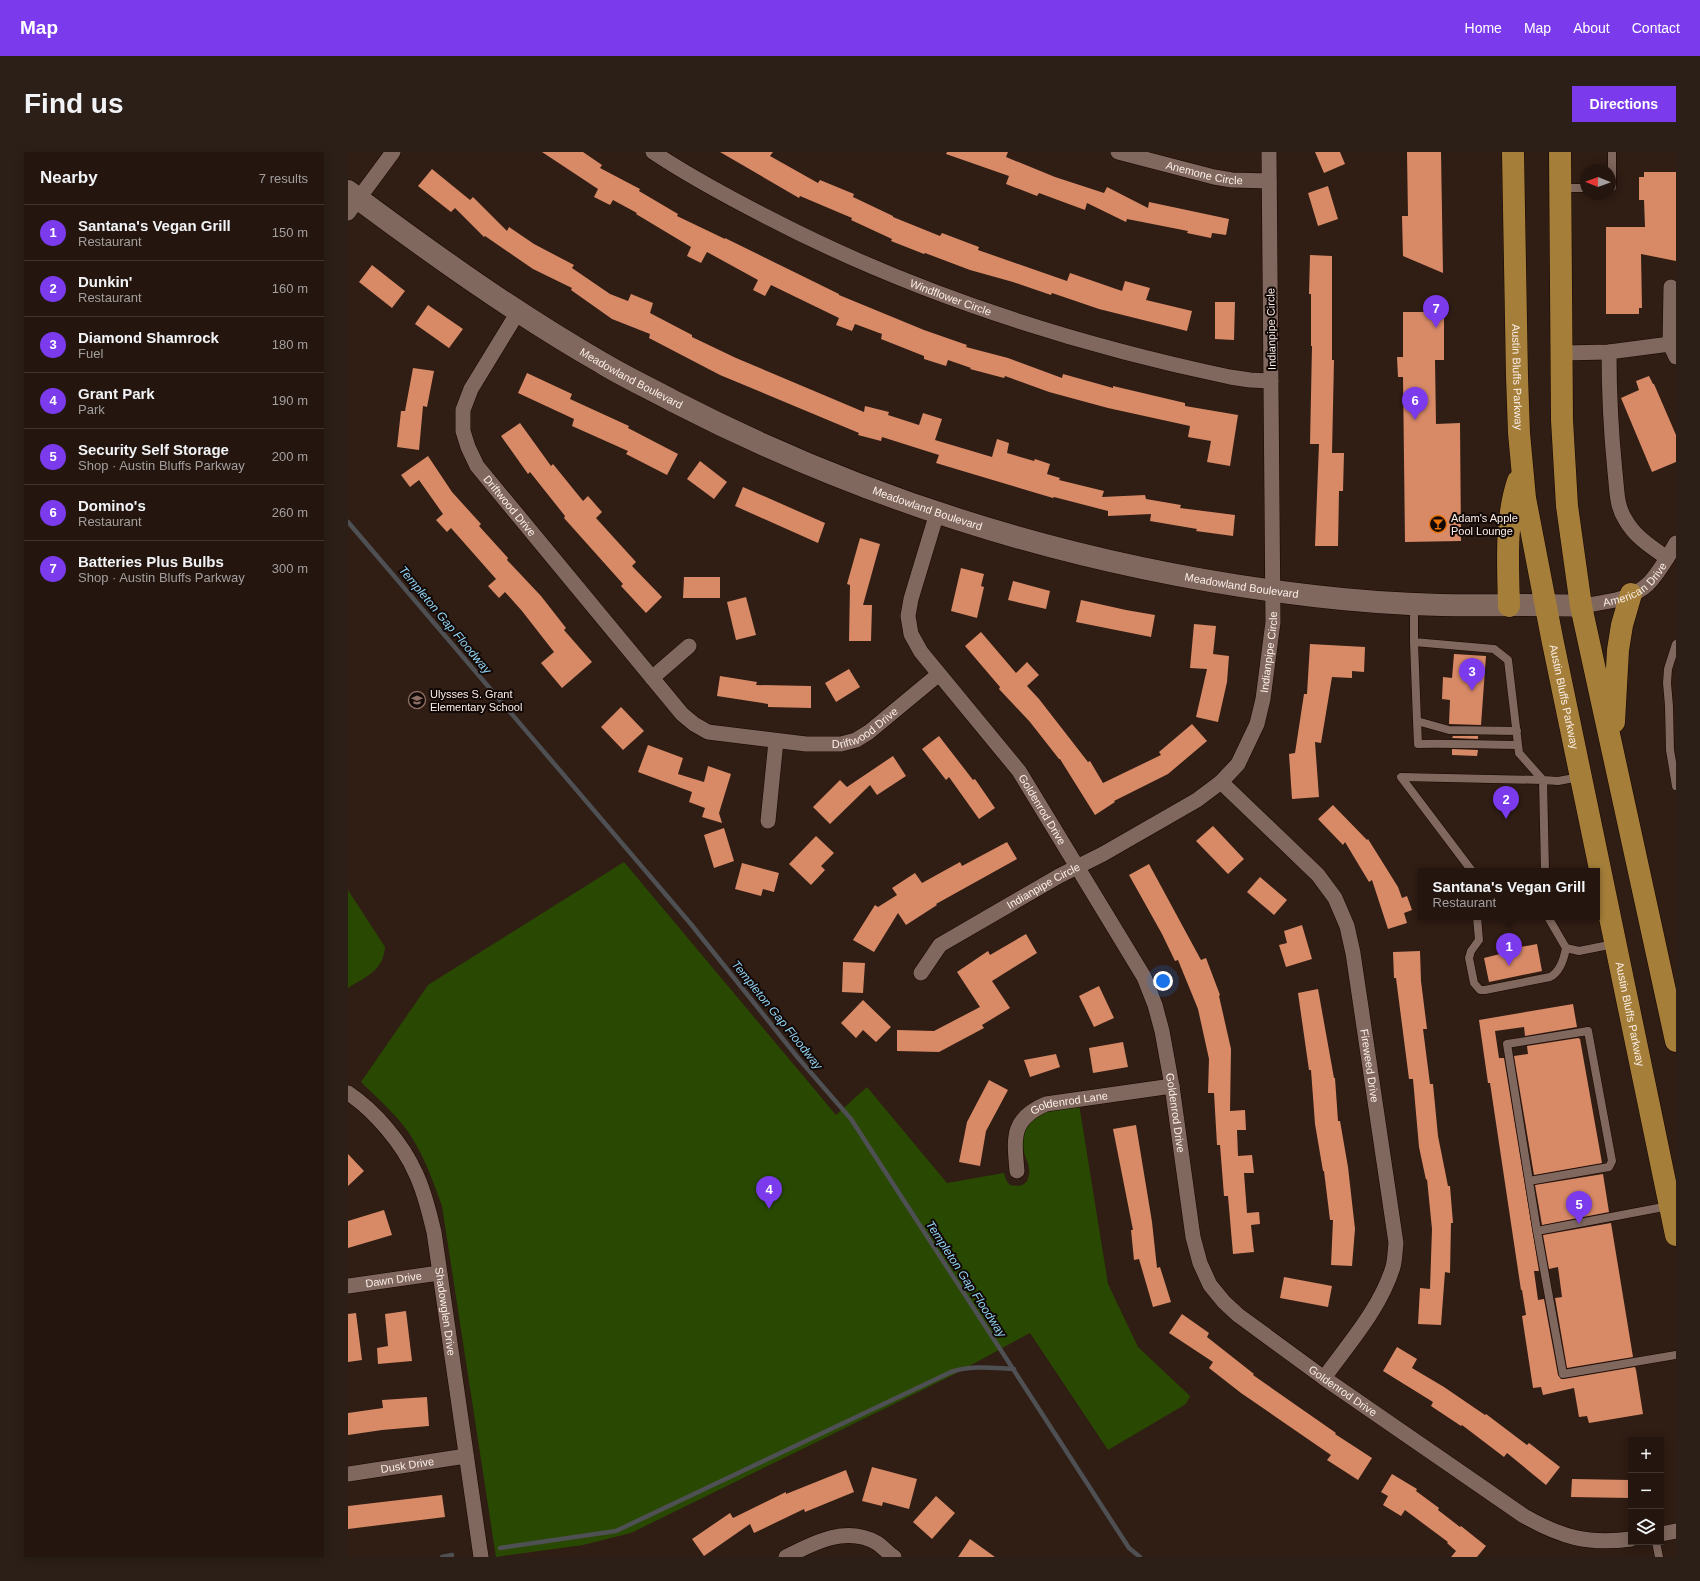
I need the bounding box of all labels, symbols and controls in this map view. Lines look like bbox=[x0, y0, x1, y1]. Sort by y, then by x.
text: Map bbox=[20, 17, 58, 38]
text: Home bbox=[1465, 20, 1502, 36]
text: Map bbox=[1524, 20, 1551, 36]
text: About bbox=[1573, 20, 1610, 36]
text: Contact bbox=[1632, 20, 1680, 36]
button: Directions bbox=[1572, 86, 1676, 122]
text: Find us bbox=[24, 88, 124, 119]
street label: Anemone Circle bbox=[1165, 159, 1243, 186]
north arrow bbox=[1580, 164, 1616, 200]
text: Nearby bbox=[40, 168, 98, 187]
text: 7 results bbox=[259, 171, 308, 186]
text: Santana's Vegan Grill bbox=[78, 217, 231, 234]
text: 1 bbox=[49, 225, 57, 240]
text: 150 m bbox=[272, 225, 308, 240]
text: Restaurant bbox=[78, 234, 142, 249]
text: Dunkin' bbox=[78, 273, 132, 290]
street label: Windflower Circle bbox=[908, 277, 993, 318]
text: 2 bbox=[49, 281, 57, 296]
text: 160 m bbox=[272, 281, 308, 296]
street label: Indianpipe Circle bbox=[1264, 288, 1278, 370]
text: Restaurant bbox=[78, 290, 142, 305]
pin: 7 bbox=[1423, 295, 1449, 328]
street label: Austin Bluffs Parkway bbox=[1510, 324, 1525, 431]
text: Diamond Shamrock bbox=[78, 329, 219, 346]
text: 3 bbox=[49, 337, 57, 352]
text: 180 m bbox=[272, 337, 308, 352]
street label: Meadowland Boulevard bbox=[578, 345, 685, 411]
text: Fuel bbox=[78, 346, 103, 361]
text: Grant Park bbox=[78, 385, 155, 402]
pin: 6 bbox=[1402, 387, 1428, 420]
text: 4 bbox=[49, 393, 57, 408]
text: 190 m bbox=[272, 393, 308, 408]
text: Park bbox=[78, 402, 105, 417]
text: Security Self Storage bbox=[78, 441, 229, 458]
text: 5 bbox=[49, 449, 57, 464]
text: 200 m bbox=[272, 449, 308, 464]
text: Shop · Austin Bluffs Parkway bbox=[78, 458, 245, 473]
street label: Driftwood Drive bbox=[481, 473, 538, 539]
street label: Meadowland Boulevard bbox=[871, 484, 984, 532]
text: Domino's bbox=[78, 497, 146, 514]
text: 6 bbox=[49, 505, 57, 520]
text: 260 m bbox=[272, 505, 308, 520]
place label: Adam's Apple Pool Lounge bbox=[1451, 512, 1518, 537]
text: Restaurant bbox=[78, 514, 142, 529]
bar icon: Adam's Apple Pool Lounge bbox=[1428, 514, 1448, 534]
text: Batteries Plus Bulbs bbox=[78, 553, 224, 570]
street label: American Drive bbox=[1602, 560, 1669, 608]
text: 7 bbox=[49, 561, 57, 576]
text: 300 m bbox=[272, 561, 308, 576]
water label: Templeton Gap Floodway bbox=[396, 563, 495, 677]
text: Shop · Austin Bluffs Parkway bbox=[78, 570, 245, 585]
street label: Meadowland Boulevard bbox=[1184, 571, 1299, 600]
street label: Indianpipe Circle bbox=[1258, 611, 1279, 694]
street label: Austin Bluffs Parkway bbox=[1548, 644, 1581, 751]
pin: 3 bbox=[1459, 658, 1485, 691]
place label: Ulysses S. Grant Elementary School bbox=[430, 688, 522, 713]
school or university icon: Ulysses S. Grant Elementary School bbox=[407, 690, 427, 710]
street label: Driftwood Drive bbox=[832, 705, 900, 750]
street label: Goldenrod Drive bbox=[1016, 772, 1068, 847]
pin: 2 bbox=[1493, 786, 1519, 819]
street label: Indianpipe Circle bbox=[1005, 861, 1082, 911]
popup bbox=[1418, 868, 1600, 920]
text: Santana's Vegan Grill bbox=[1433, 878, 1585, 895]
text: Restaurant bbox=[1433, 895, 1496, 910]
pin: 1 bbox=[1496, 933, 1522, 966]
water label: Templeton Gap Floodway bbox=[729, 958, 826, 1073]
street label: Austin Bluffs Parkway bbox=[1613, 961, 1647, 1068]
your location bbox=[1153, 971, 1173, 991]
street label: Fireweed Drive bbox=[1358, 1028, 1381, 1103]
street label: Goldenrod Drive bbox=[1164, 1072, 1187, 1153]
street label: Goldenrod Lane bbox=[1028, 1089, 1109, 1117]
pin: 4 bbox=[756, 1176, 782, 1209]
pin: 5 bbox=[1566, 1191, 1592, 1224]
water label: Templeton Gap Floodway bbox=[923, 1218, 1010, 1341]
street label: Shadowglen Drive bbox=[433, 1266, 458, 1356]
street label: Dawn Drive bbox=[365, 1270, 423, 1289]
street label: Goldenrod Drive bbox=[1306, 1363, 1379, 1419]
map controls bbox=[1628, 1437, 1664, 1545]
button: + bbox=[1628, 1437, 1664, 1473]
street label: Dusk Drive bbox=[380, 1455, 435, 1475]
button: − bbox=[1628, 1473, 1664, 1509]
button: layers bbox=[1628, 1509, 1664, 1545]

